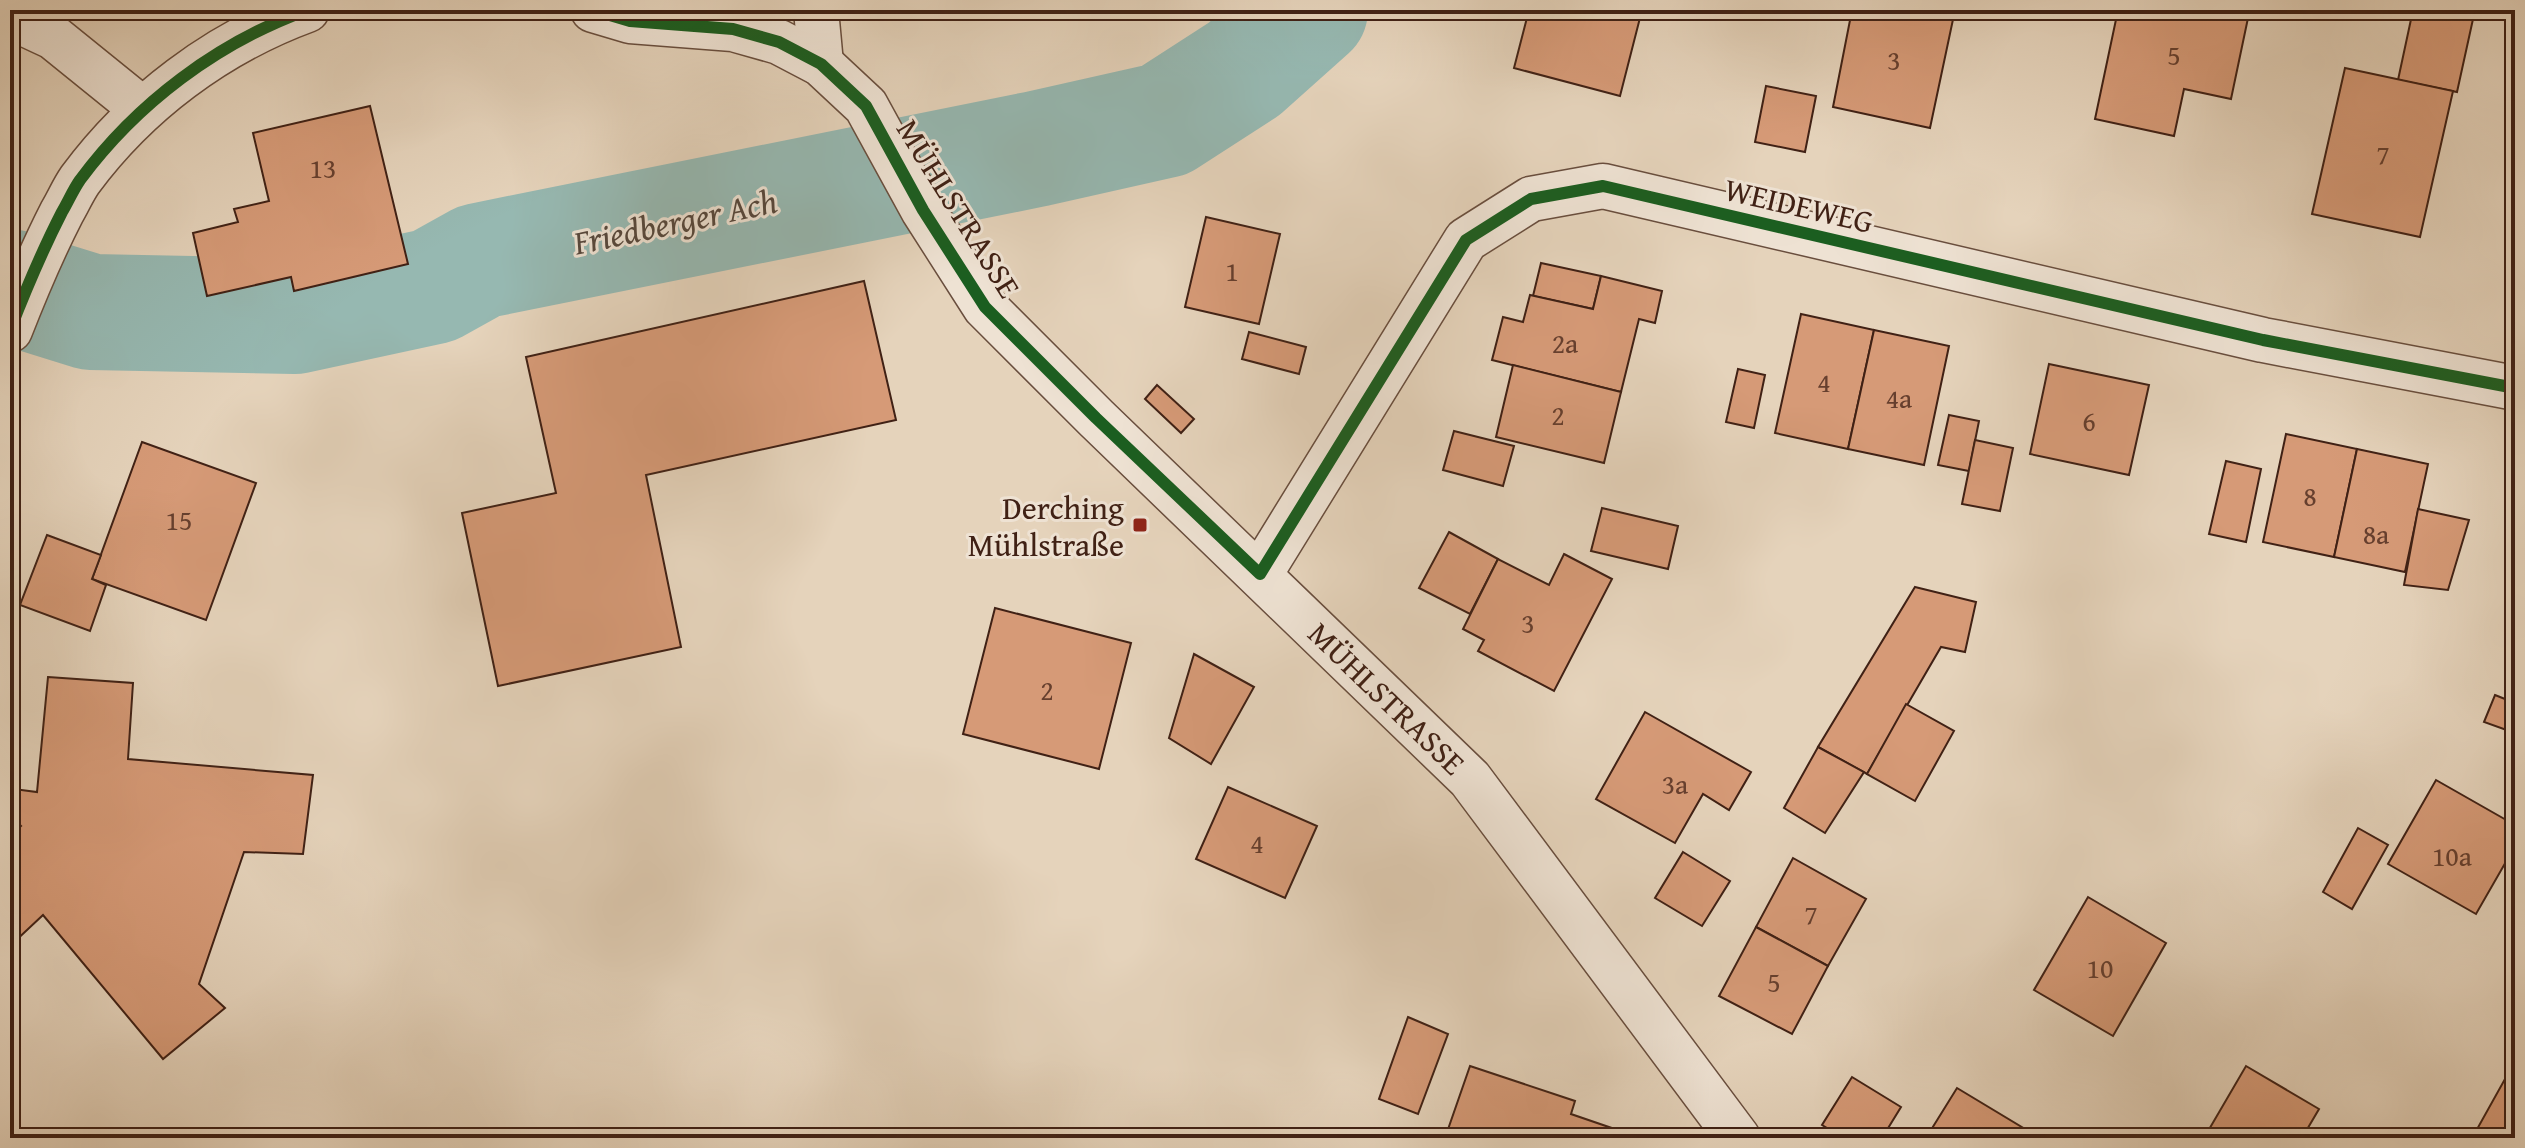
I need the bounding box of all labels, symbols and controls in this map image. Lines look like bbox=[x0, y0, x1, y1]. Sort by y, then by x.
house number: 5 bbox=[2167, 34, 2181, 75]
house number: 3 bbox=[1887, 39, 1901, 80]
street label: MÜHLSTRASSE bbox=[885, 109, 1033, 307]
house number: 7 bbox=[2376, 133, 2390, 174]
house number: 13 bbox=[310, 147, 336, 188]
street label: WEIDEWEG bbox=[1720, 165, 1878, 245]
water label: Friedberger Ach bbox=[568, 176, 781, 267]
house number: 1 bbox=[1225, 250, 1239, 291]
house number: 2a bbox=[1552, 322, 1579, 363]
house number: 4 bbox=[1817, 361, 1831, 402]
house number: 4a bbox=[1886, 377, 1913, 418]
house number: 2 bbox=[1551, 394, 1565, 435]
house number: 6 bbox=[2082, 400, 2096, 441]
house number: 8 bbox=[2303, 475, 2317, 516]
place label: Derching Mühlstraße bbox=[968, 484, 1124, 568]
house number: 15 bbox=[166, 499, 192, 540]
house number: 8a bbox=[2363, 513, 2390, 554]
marker: Derching Mühlstraße bbox=[1131, 516, 1149, 534]
house number: 3 bbox=[1521, 602, 1535, 643]
street label: MÜHLSTRASSE bbox=[1298, 611, 1476, 785]
house number: 2 bbox=[1040, 669, 1054, 710]
house number: 3a bbox=[1662, 763, 1689, 804]
house number: 4 bbox=[1250, 822, 1264, 863]
house number: 10a bbox=[2432, 835, 2473, 876]
house number: 7 bbox=[1804, 893, 1818, 934]
house number: 10 bbox=[2087, 947, 2113, 988]
house number: 5 bbox=[1767, 961, 1781, 1002]

